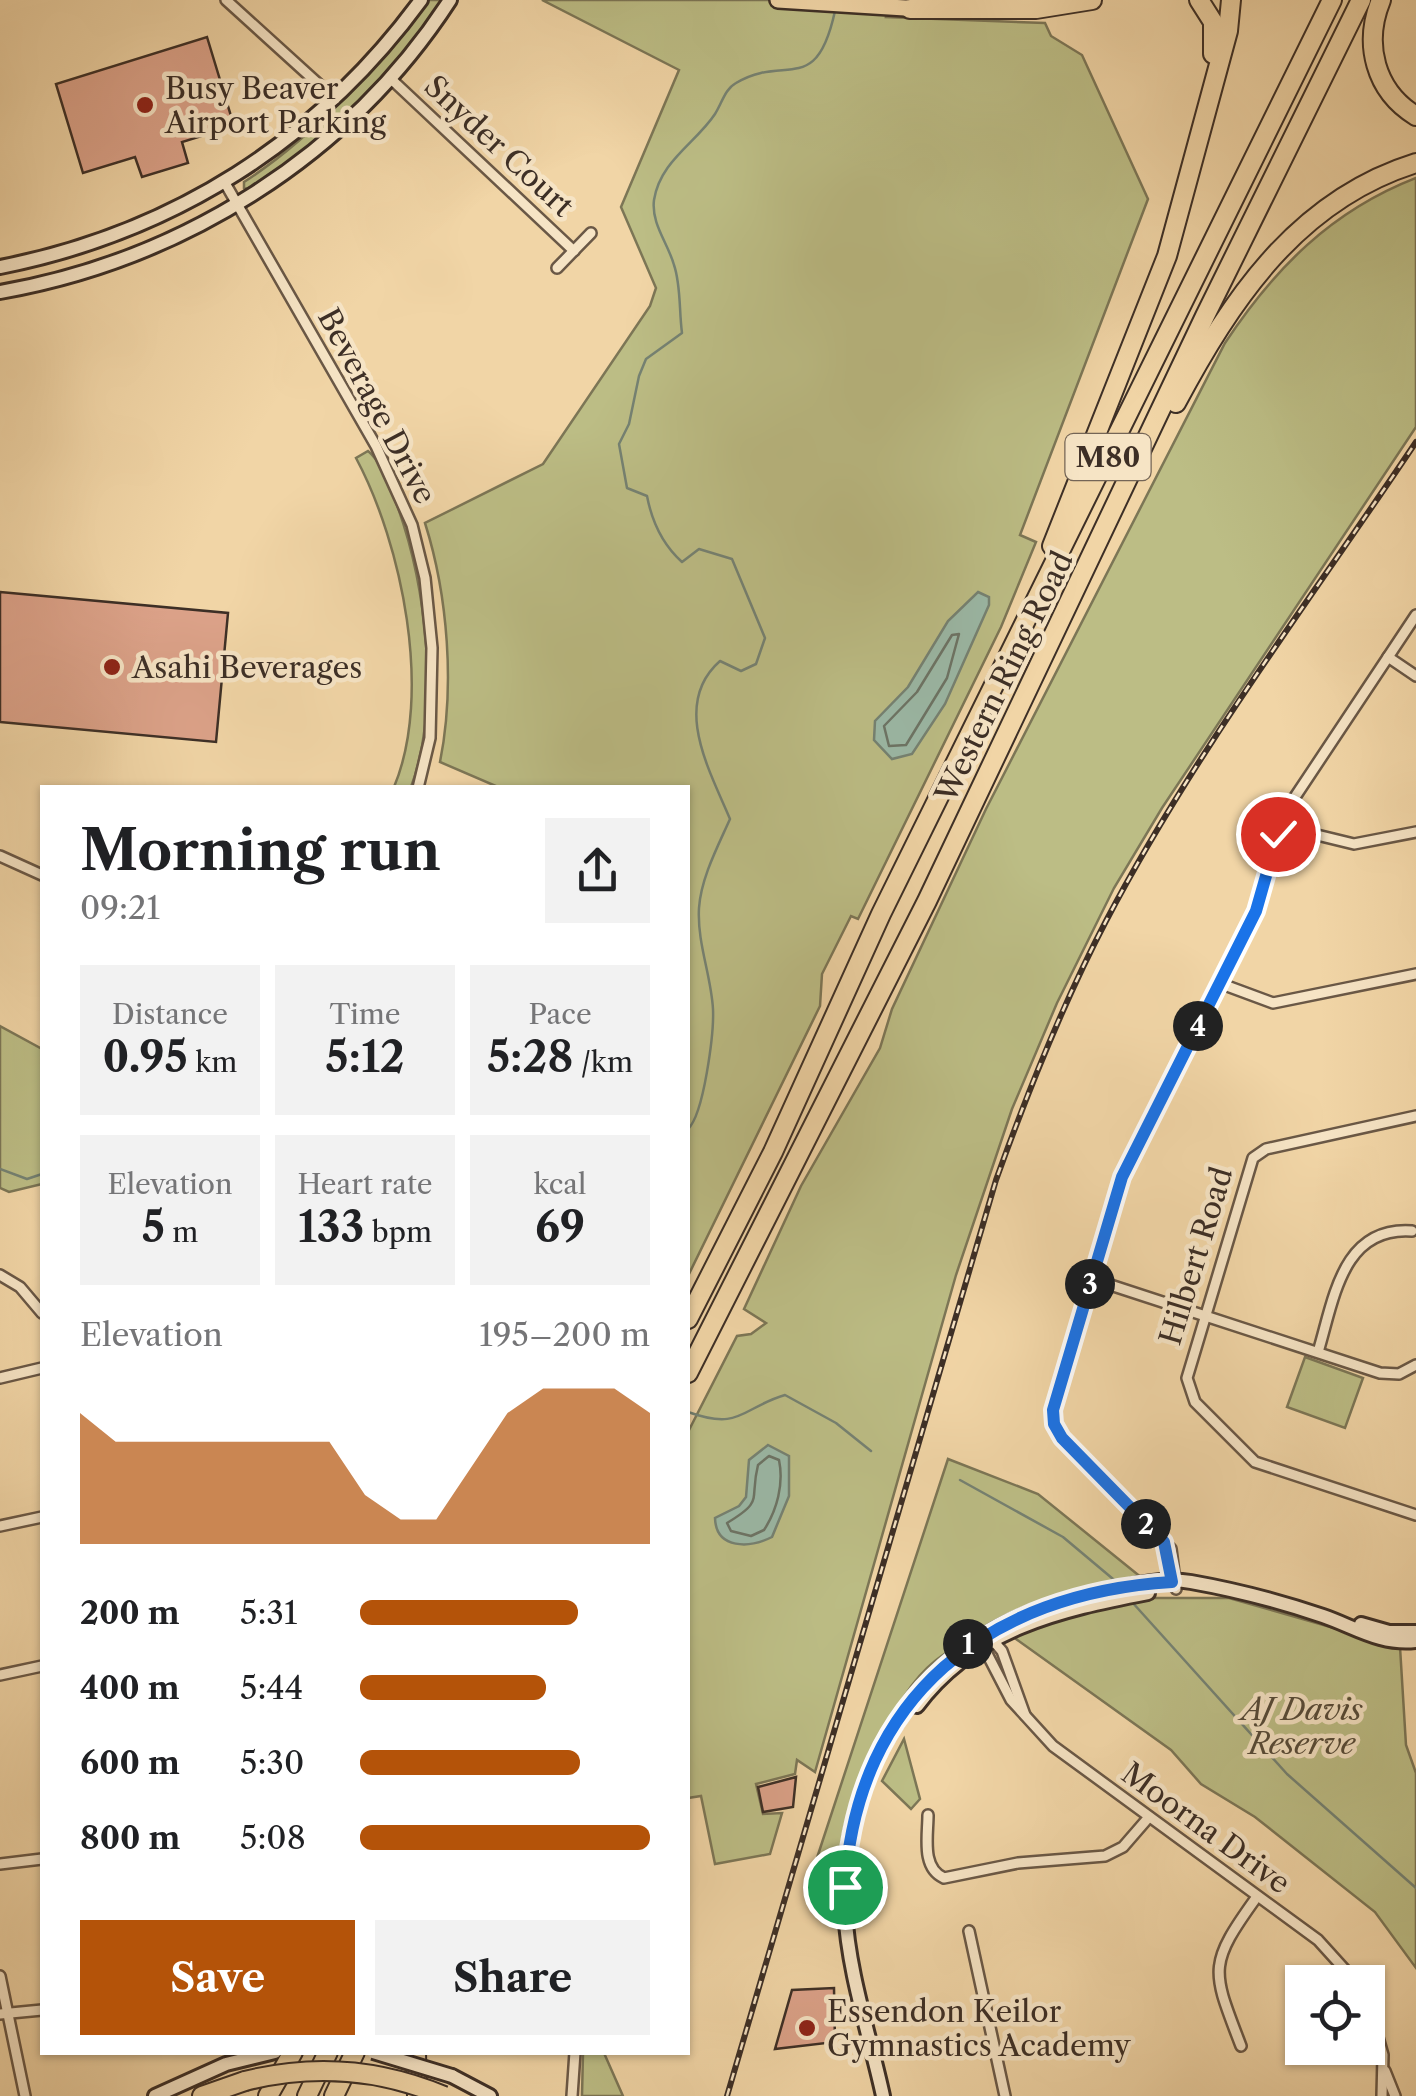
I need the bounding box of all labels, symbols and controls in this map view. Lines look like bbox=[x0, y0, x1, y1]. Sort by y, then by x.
street label: Snyder Court bbox=[417, 68, 581, 225]
place label: Busy Beaver Airport Parking bbox=[164, 70, 386, 141]
marker: Busy Beaver Airport Parking bbox=[134, 94, 156, 116]
street label: Beverage Drive bbox=[310, 302, 444, 510]
road number: M80 bbox=[1066, 434, 1150, 480]
street label: Western Ring Road bbox=[927, 545, 1081, 809]
place label: Asahi Beverages bbox=[131, 649, 362, 686]
marker: Asahi Beverages bbox=[101, 656, 123, 678]
pin bbox=[1236, 792, 1321, 877]
icon: check bbox=[1251, 807, 1306, 862]
text: Morning run bbox=[80, 817, 441, 884]
button: share bbox=[545, 818, 650, 923]
text: 09:21 bbox=[80, 888, 160, 927]
text: Distance bbox=[112, 997, 228, 1031]
text: Time bbox=[330, 997, 400, 1031]
text: Pace bbox=[528, 997, 592, 1031]
pin: 4 bbox=[1173, 1001, 1223, 1051]
text: 4 bbox=[1190, 1009, 1206, 1043]
text: 0.95 bbox=[103, 1031, 188, 1083]
text: 5:12 bbox=[325, 1031, 405, 1083]
text: 5:28 bbox=[487, 1031, 573, 1083]
text: km bbox=[188, 1045, 237, 1079]
text: /km bbox=[573, 1045, 633, 1079]
street label: Hilbert Road bbox=[1151, 1163, 1241, 1349]
text: Elevation bbox=[107, 1167, 233, 1201]
text: Heart rate bbox=[298, 1167, 432, 1201]
text: kcal bbox=[534, 1167, 586, 1201]
text: 5 bbox=[142, 1201, 165, 1253]
text: 133 bbox=[298, 1201, 364, 1253]
text: 69 bbox=[535, 1201, 585, 1253]
text: m bbox=[165, 1215, 198, 1249]
text: bpm bbox=[364, 1215, 432, 1249]
pin: 3 bbox=[1065, 1259, 1115, 1309]
text: 3 bbox=[1082, 1267, 1098, 1301]
text: Elevation bbox=[80, 1315, 223, 1354]
text: 195–200 m bbox=[479, 1315, 650, 1354]
pin: 2 bbox=[1121, 1499, 1171, 1549]
text: 2 bbox=[1138, 1507, 1154, 1541]
text: 200 m bbox=[80, 1593, 180, 1632]
text: 5:31 bbox=[240, 1593, 297, 1632]
pin: 1 bbox=[943, 1619, 993, 1669]
text: 1 bbox=[962, 1627, 974, 1661]
text: 400 m bbox=[80, 1668, 180, 1707]
text: 5:44 bbox=[240, 1668, 303, 1707]
park label: AJ Davis Reserve bbox=[1237, 1691, 1364, 1762]
text: 600 m bbox=[80, 1743, 180, 1782]
text: 5:30 bbox=[240, 1743, 304, 1782]
street label: Moorna Drive bbox=[1115, 1754, 1297, 1902]
text: 800 m bbox=[80, 1818, 180, 1857]
text: 5:08 bbox=[240, 1818, 306, 1857]
pin bbox=[803, 1845, 888, 1930]
icon: arrive bbox=[818, 1860, 873, 1915]
button: Save bbox=[80, 1920, 355, 2035]
button: Share bbox=[375, 1920, 650, 2035]
map controls bbox=[1285, 1965, 1385, 2065]
button: locate bbox=[1285, 1965, 1385, 2065]
place label: Essendon Keilor Gymnastics Academy bbox=[827, 1993, 1131, 2064]
marker: Essendon Keilor Gymnastics Academy bbox=[796, 2017, 818, 2039]

